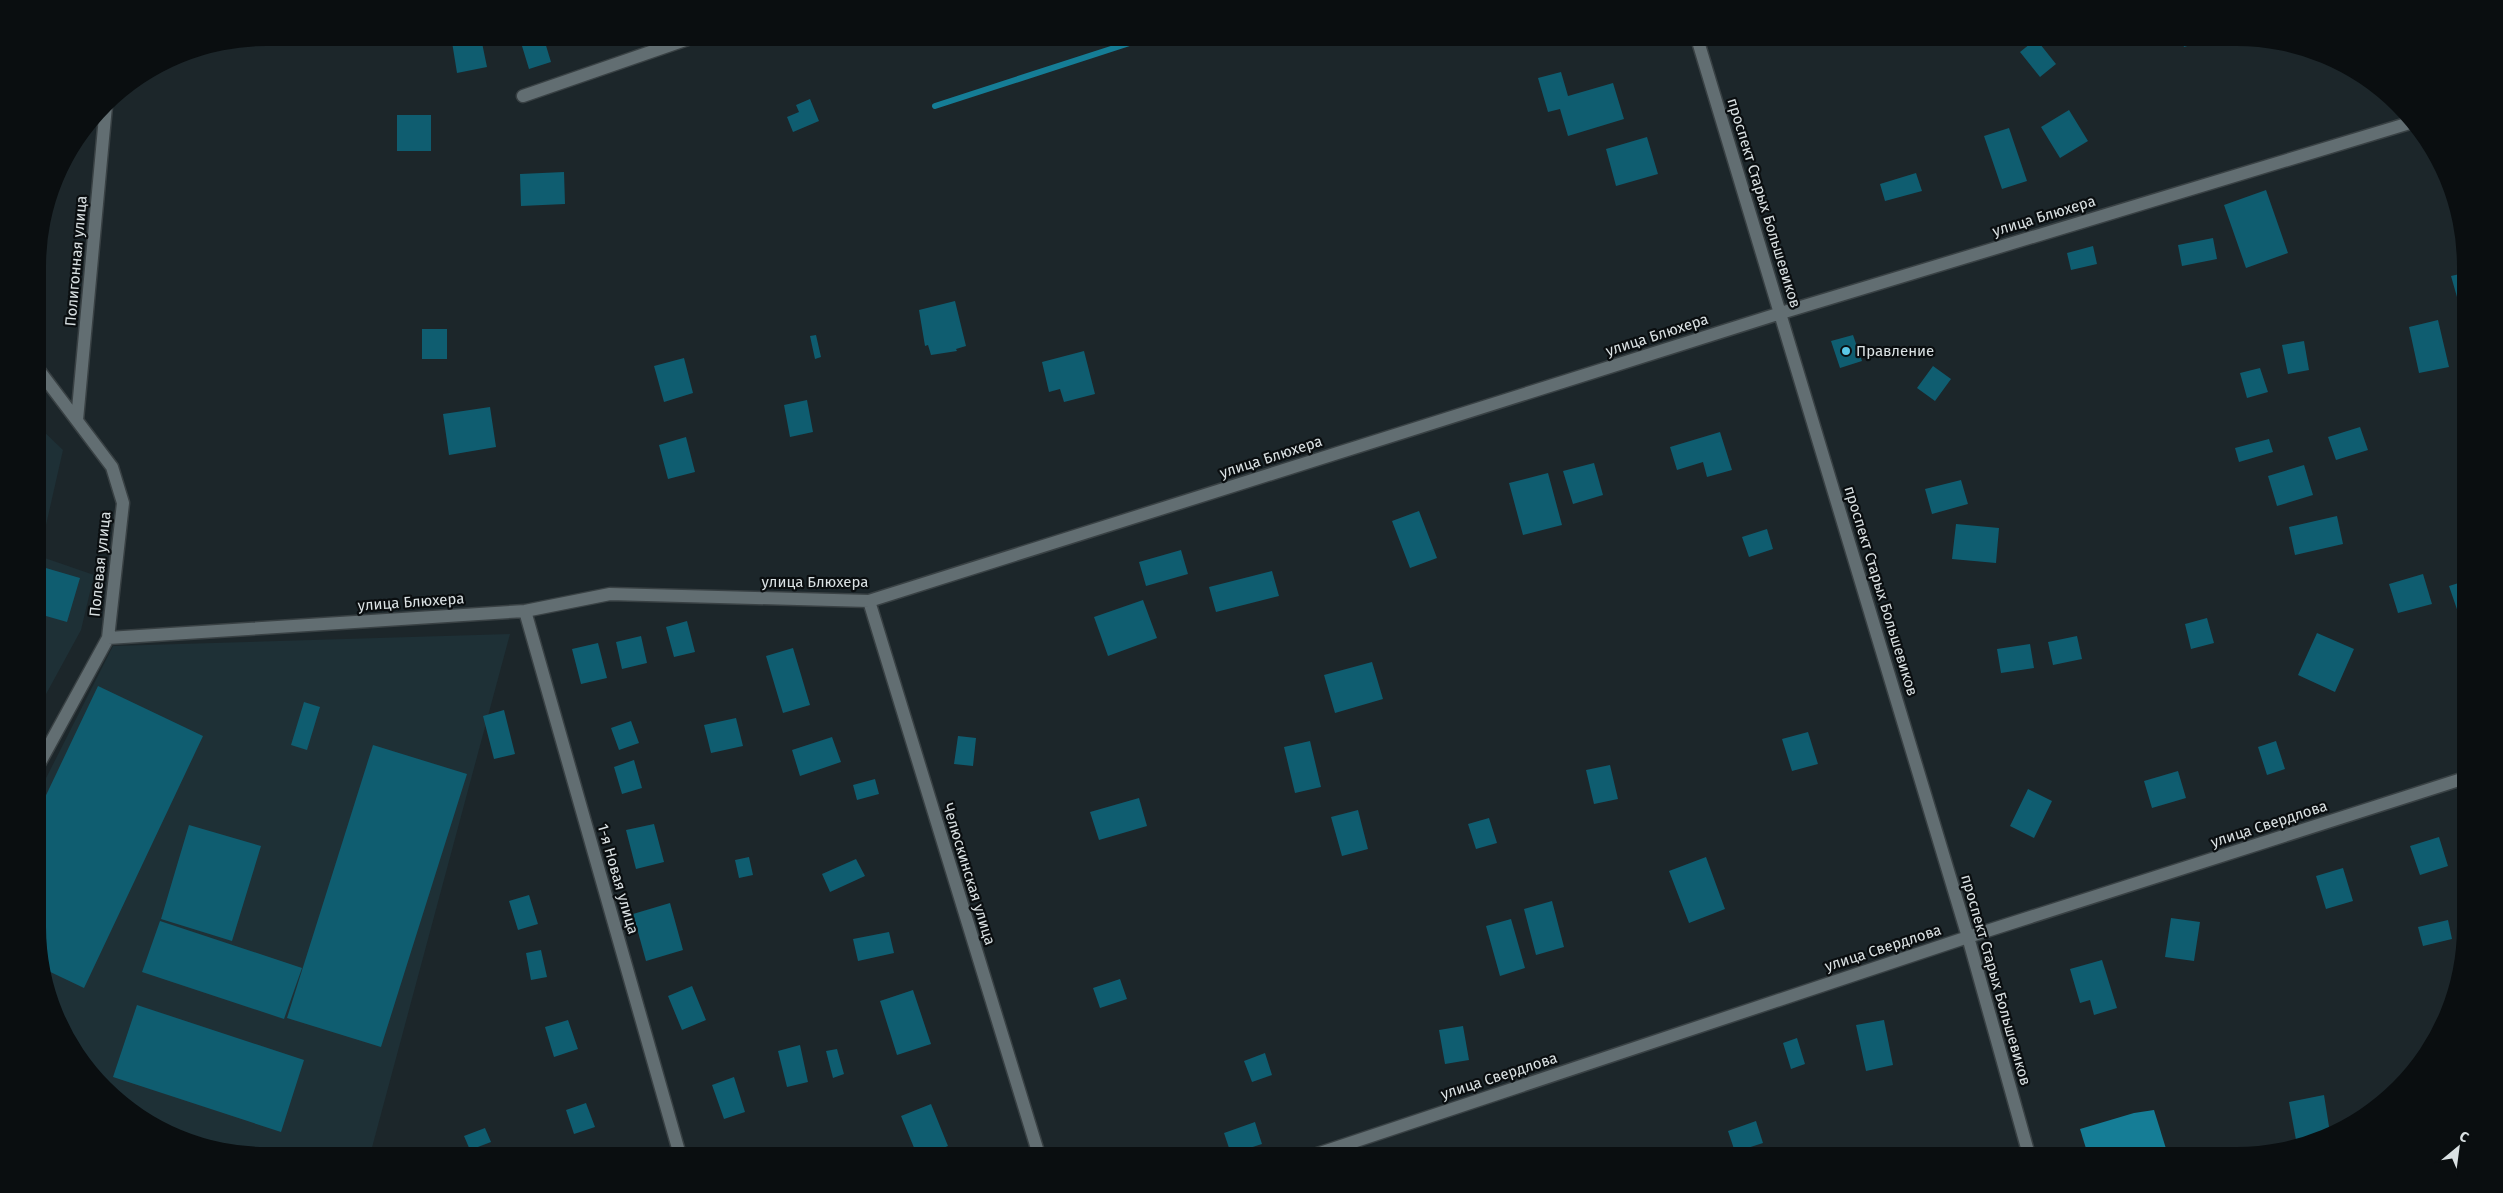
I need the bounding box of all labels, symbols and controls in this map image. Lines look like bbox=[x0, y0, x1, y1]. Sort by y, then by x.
street label: проспект Старых Большевиков bbox=[1723, 96, 1805, 310]
street label: улица Блюхера bbox=[1990, 192, 2098, 240]
street label: Полигонная улица bbox=[61, 195, 91, 327]
street label: улица Блюхера bbox=[1603, 310, 1711, 360]
place label: Правление bbox=[1856, 342, 1934, 360]
marker: Правление bbox=[1840, 345, 1852, 357]
street label: улица Блюхера bbox=[1217, 432, 1325, 482]
street label: проспект Старых Большевиков bbox=[1840, 484, 1922, 698]
street label: Полевая улица bbox=[86, 510, 114, 618]
street label: улица Блюхера bbox=[762, 573, 868, 591]
street label: улица Блюхера bbox=[357, 589, 465, 615]
street label: улица Свердлова bbox=[2208, 797, 2330, 851]
street label: Челюскинская улица bbox=[939, 801, 999, 947]
street label: 1-я Новая улица bbox=[594, 822, 642, 936]
street label: проспект Старых Большевиков bbox=[1957, 872, 2035, 1088]
street label: улица Свердлова bbox=[1822, 921, 1944, 975]
street label: улица Свердлова bbox=[1438, 1049, 1560, 1103]
north arrow bbox=[2433, 1123, 2483, 1173]
text: С bbox=[2456, 1128, 2472, 1146]

